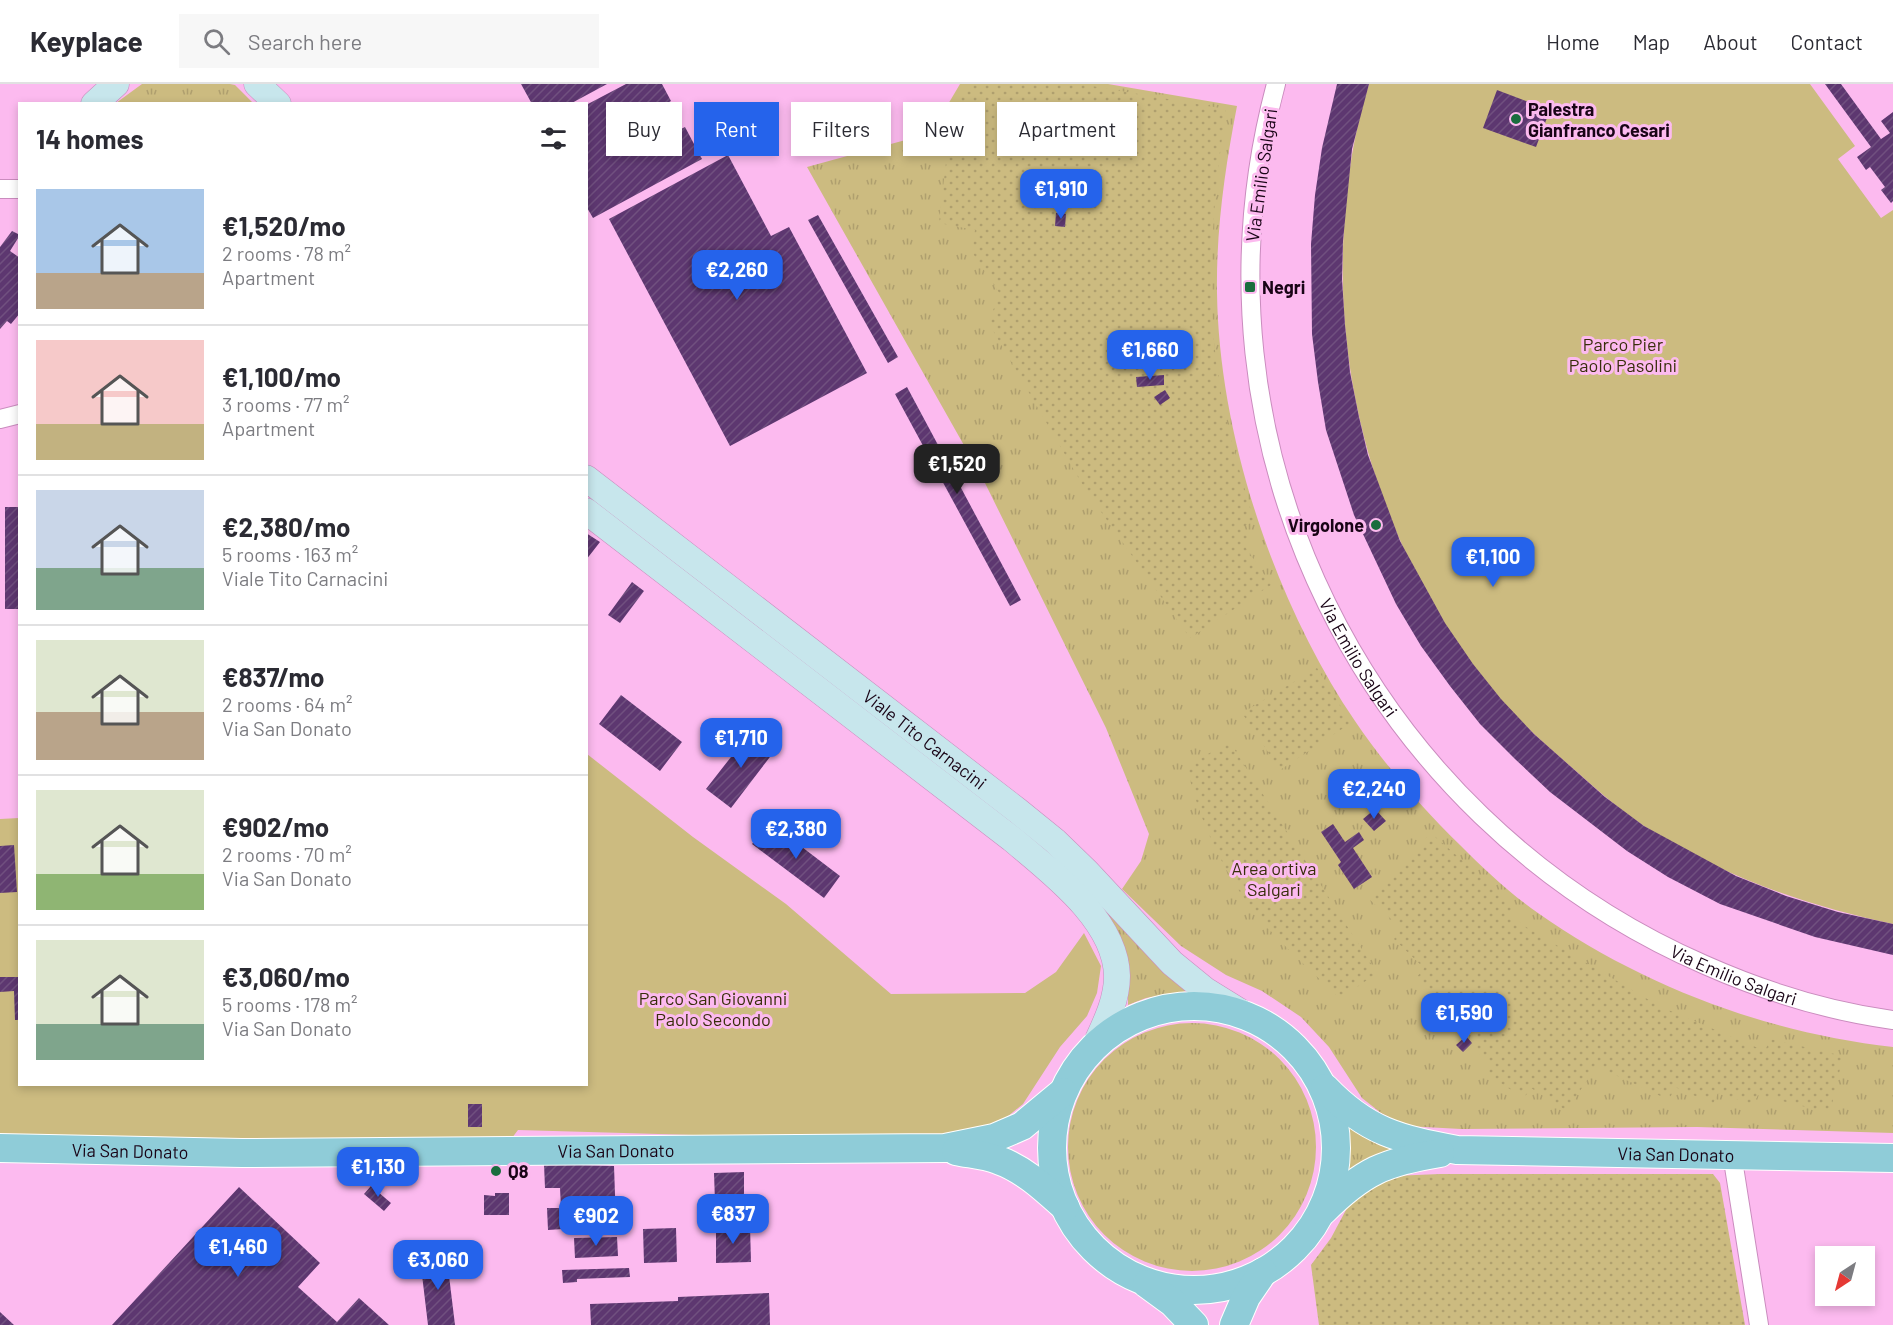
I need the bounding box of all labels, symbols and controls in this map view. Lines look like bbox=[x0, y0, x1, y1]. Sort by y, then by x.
search box bbox=[179, 14, 599, 68]
text: Keyplace bbox=[30, 24, 143, 58]
icon: search bbox=[200, 25, 233, 58]
text: Search here bbox=[248, 28, 362, 54]
text: Home bbox=[1546, 29, 1600, 54]
text: Map bbox=[1633, 29, 1670, 54]
text: About bbox=[1703, 29, 1758, 54]
text: Contact bbox=[1791, 29, 1863, 54]
place label: Palestra Gianfranco Cesari bbox=[1528, 98, 1670, 141]
chip: Buy bbox=[606, 102, 682, 156]
chip: Rent bbox=[694, 102, 779, 156]
chip: Filters bbox=[791, 102, 891, 156]
chip: New bbox=[903, 102, 985, 156]
chip: Apartment bbox=[997, 102, 1137, 156]
street label: Via Emilio Salgari bbox=[1241, 107, 1281, 243]
marker: Palestra Gianfranco Cesari bbox=[1509, 112, 1523, 126]
icon: filters bbox=[537, 122, 570, 155]
text: 14 homes bbox=[36, 123, 143, 154]
pin: €1,910 bbox=[1012, 169, 1110, 220]
text: €1,910 bbox=[1034, 176, 1088, 200]
text: €1,520/mo bbox=[222, 210, 346, 241]
icon: home bbox=[84, 213, 156, 285]
text: 2 rooms · 78 m² bbox=[222, 241, 351, 265]
pin: €2,260 bbox=[688, 250, 786, 301]
text: €2,260 bbox=[706, 257, 768, 281]
text: Apartment bbox=[222, 265, 315, 289]
place label: Negri bbox=[1262, 276, 1305, 298]
marker: Negri bbox=[1243, 280, 1257, 294]
pin: €1,660 bbox=[1101, 330, 1199, 381]
park label: Parco Pier Paolo Pasolini bbox=[1569, 333, 1677, 376]
text: €1,660 bbox=[1121, 337, 1179, 361]
text: €1,100/mo bbox=[222, 361, 341, 392]
icon: home bbox=[84, 364, 156, 436]
text: 3 rooms · 77 m² bbox=[222, 392, 350, 416]
text: Apartment bbox=[222, 416, 315, 440]
pin: €1,520 bbox=[908, 444, 1006, 495]
text: €1,520 bbox=[928, 451, 986, 475]
text: €2,380/mo bbox=[222, 511, 351, 542]
icon: home bbox=[84, 514, 156, 586]
place label: Virgolone bbox=[1288, 514, 1364, 536]
marker: Virgolone bbox=[1369, 518, 1383, 532]
pin: €1,100 bbox=[1444, 537, 1542, 588]
text: 5 rooms · 163 m² bbox=[222, 542, 358, 566]
text: €1,100 bbox=[1466, 544, 1520, 568]
text: Viale Tito Carnacini bbox=[222, 566, 388, 590]
street label: Via Emilio Salgari bbox=[1315, 595, 1403, 721]
text: €837/mo bbox=[222, 661, 325, 692]
icon: home bbox=[84, 664, 156, 736]
street label: Viale Tito Carnacini bbox=[859, 685, 991, 794]
text: 2 rooms · 64 m² bbox=[222, 692, 352, 716]
text: Via San Donato bbox=[222, 716, 352, 740]
pin: €1,710 bbox=[692, 718, 790, 769]
text: €1,710 bbox=[714, 725, 768, 749]
pin: €2,240 bbox=[1325, 769, 1423, 820]
text: €2,240 bbox=[1342, 776, 1406, 800]
pin: €2,380 bbox=[747, 809, 845, 860]
text: €902/mo bbox=[222, 811, 329, 842]
icon: home bbox=[84, 814, 156, 886]
text: €2,380 bbox=[765, 816, 827, 840]
text: 2 rooms · 70 m² bbox=[222, 842, 352, 866]
park label: Area ortiva Salgari bbox=[1232, 857, 1317, 900]
text: Via San Donato bbox=[222, 866, 352, 890]
street label: Via Emilio Salgari bbox=[1667, 940, 1800, 1010]
text: €3,060/mo bbox=[222, 961, 350, 992]
icon: home bbox=[84, 964, 156, 1036]
park label: Parco San Giovanni Paolo Secondo bbox=[639, 987, 787, 1030]
text: 5 rooms · 178 m² bbox=[222, 992, 358, 1016]
pin: €1,590 bbox=[1415, 993, 1513, 1044]
text: €1,590 bbox=[1435, 1000, 1493, 1024]
text: Via San Donato bbox=[222, 1016, 352, 1040]
street label: Via San Donato bbox=[71, 1138, 189, 1163]
street label: Via San Donato bbox=[557, 1139, 674, 1162]
street label: Via San Donato bbox=[1617, 1142, 1735, 1166]
pin: €1,130 bbox=[329, 1147, 427, 1198]
text: €1,130 bbox=[351, 1154, 405, 1178]
place label: Q8 bbox=[508, 1160, 529, 1182]
marker: Q8 bbox=[489, 1164, 503, 1178]
pin: €837 bbox=[697, 1194, 769, 1245]
pin: €902 bbox=[560, 1196, 632, 1247]
text: €837 bbox=[711, 1201, 755, 1225]
text: €902 bbox=[573, 1203, 619, 1227]
pin: €1,460 bbox=[189, 1227, 287, 1278]
text: €1,460 bbox=[208, 1234, 268, 1258]
pin: €3,060 bbox=[389, 1240, 487, 1291]
north arrow bbox=[1815, 1246, 1875, 1306]
map controls bbox=[1815, 1246, 1875, 1306]
text: €3,060 bbox=[407, 1247, 469, 1271]

